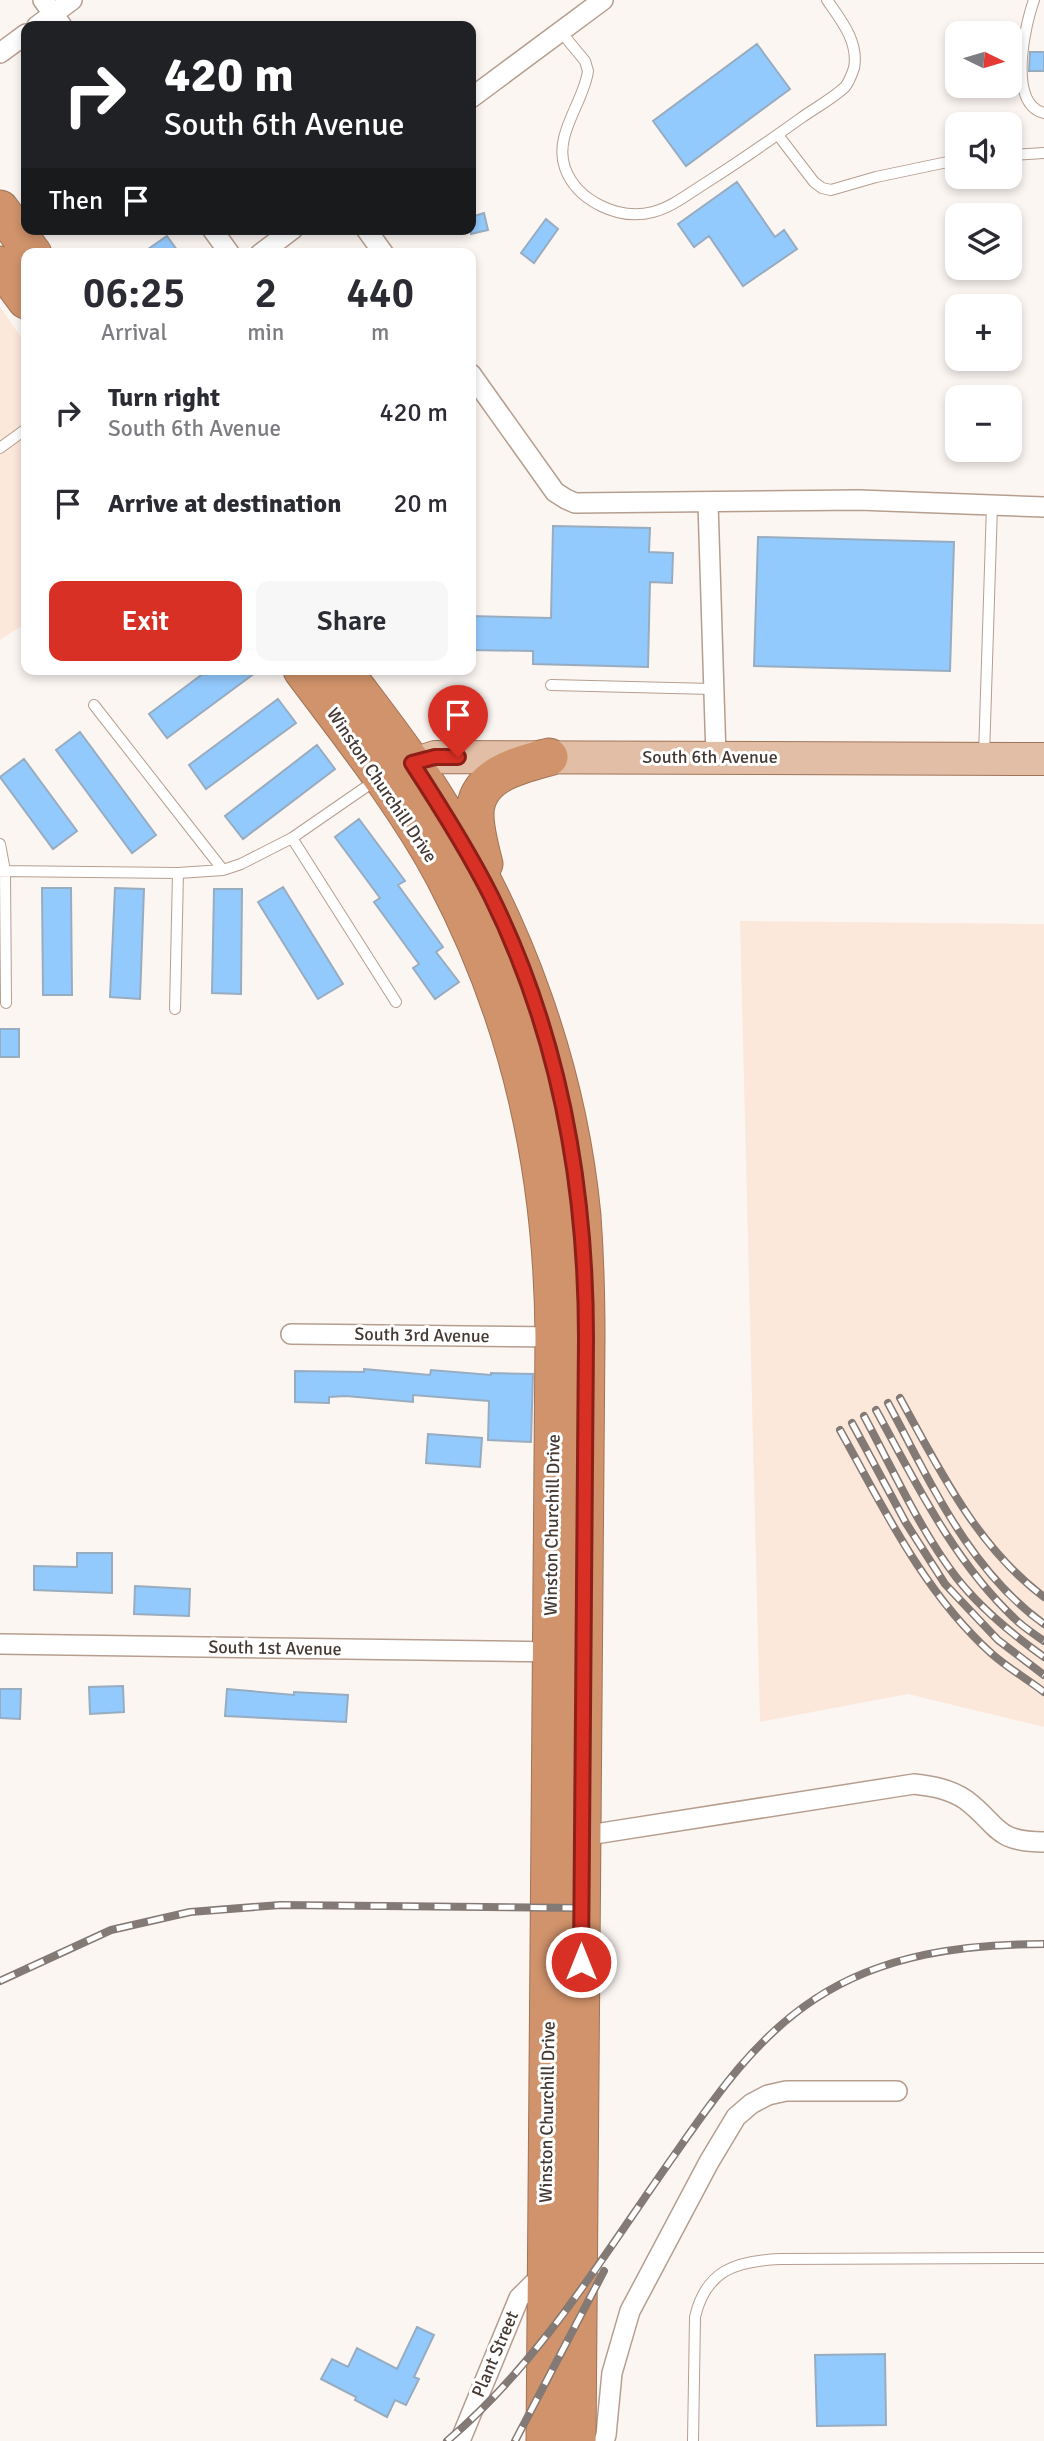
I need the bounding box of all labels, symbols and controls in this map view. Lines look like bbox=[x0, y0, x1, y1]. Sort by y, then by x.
north arrow bbox=[945, 21, 1022, 98]
map controls bbox=[945, 21, 1022, 462]
text: 420 m bbox=[164, 45, 294, 105]
icon: right bbox=[49, 49, 140, 140]
text: South 6th Avenue bbox=[164, 105, 405, 144]
button: sound bbox=[945, 112, 1022, 189]
icon: arrive bbox=[117, 182, 155, 220]
text: Then bbox=[49, 185, 103, 217]
button: layers bbox=[945, 203, 1022, 280]
text: 06:25 bbox=[83, 268, 185, 319]
text: 2 bbox=[254, 268, 277, 319]
text: 440 bbox=[346, 268, 414, 319]
button: + bbox=[945, 294, 1022, 371]
text: Arrival bbox=[101, 318, 167, 347]
text: min bbox=[247, 318, 284, 347]
text: m bbox=[371, 318, 389, 347]
text: Turn right bbox=[108, 382, 220, 414]
button: − bbox=[945, 385, 1022, 462]
icon: right bbox=[49, 394, 87, 432]
text: 420 m bbox=[379, 397, 448, 429]
text: South 6th Avenue bbox=[108, 414, 281, 443]
icon: arrive bbox=[49, 485, 87, 523]
text: Arrive at destination bbox=[108, 488, 341, 520]
text: 20 m bbox=[393, 488, 448, 520]
button: Exit bbox=[49, 581, 242, 661]
button: Share bbox=[256, 581, 448, 661]
pin bbox=[428, 685, 488, 757]
icon: arrive bbox=[439, 696, 477, 734]
street label: Winston Churchill Drive bbox=[322, 704, 442, 866]
street label: South 6th Avenue bbox=[642, 746, 778, 768]
street label: South 3rd Avenue bbox=[354, 1323, 490, 1347]
street label: Winston Churchill Drive bbox=[539, 1434, 565, 1616]
street label: South 1st Avenue bbox=[208, 1636, 342, 1660]
position arrow bbox=[544, 1925, 618, 1999]
street label: Winston Churchill Drive bbox=[534, 2021, 560, 2203]
street label: Plant Street bbox=[467, 2308, 523, 2400]

